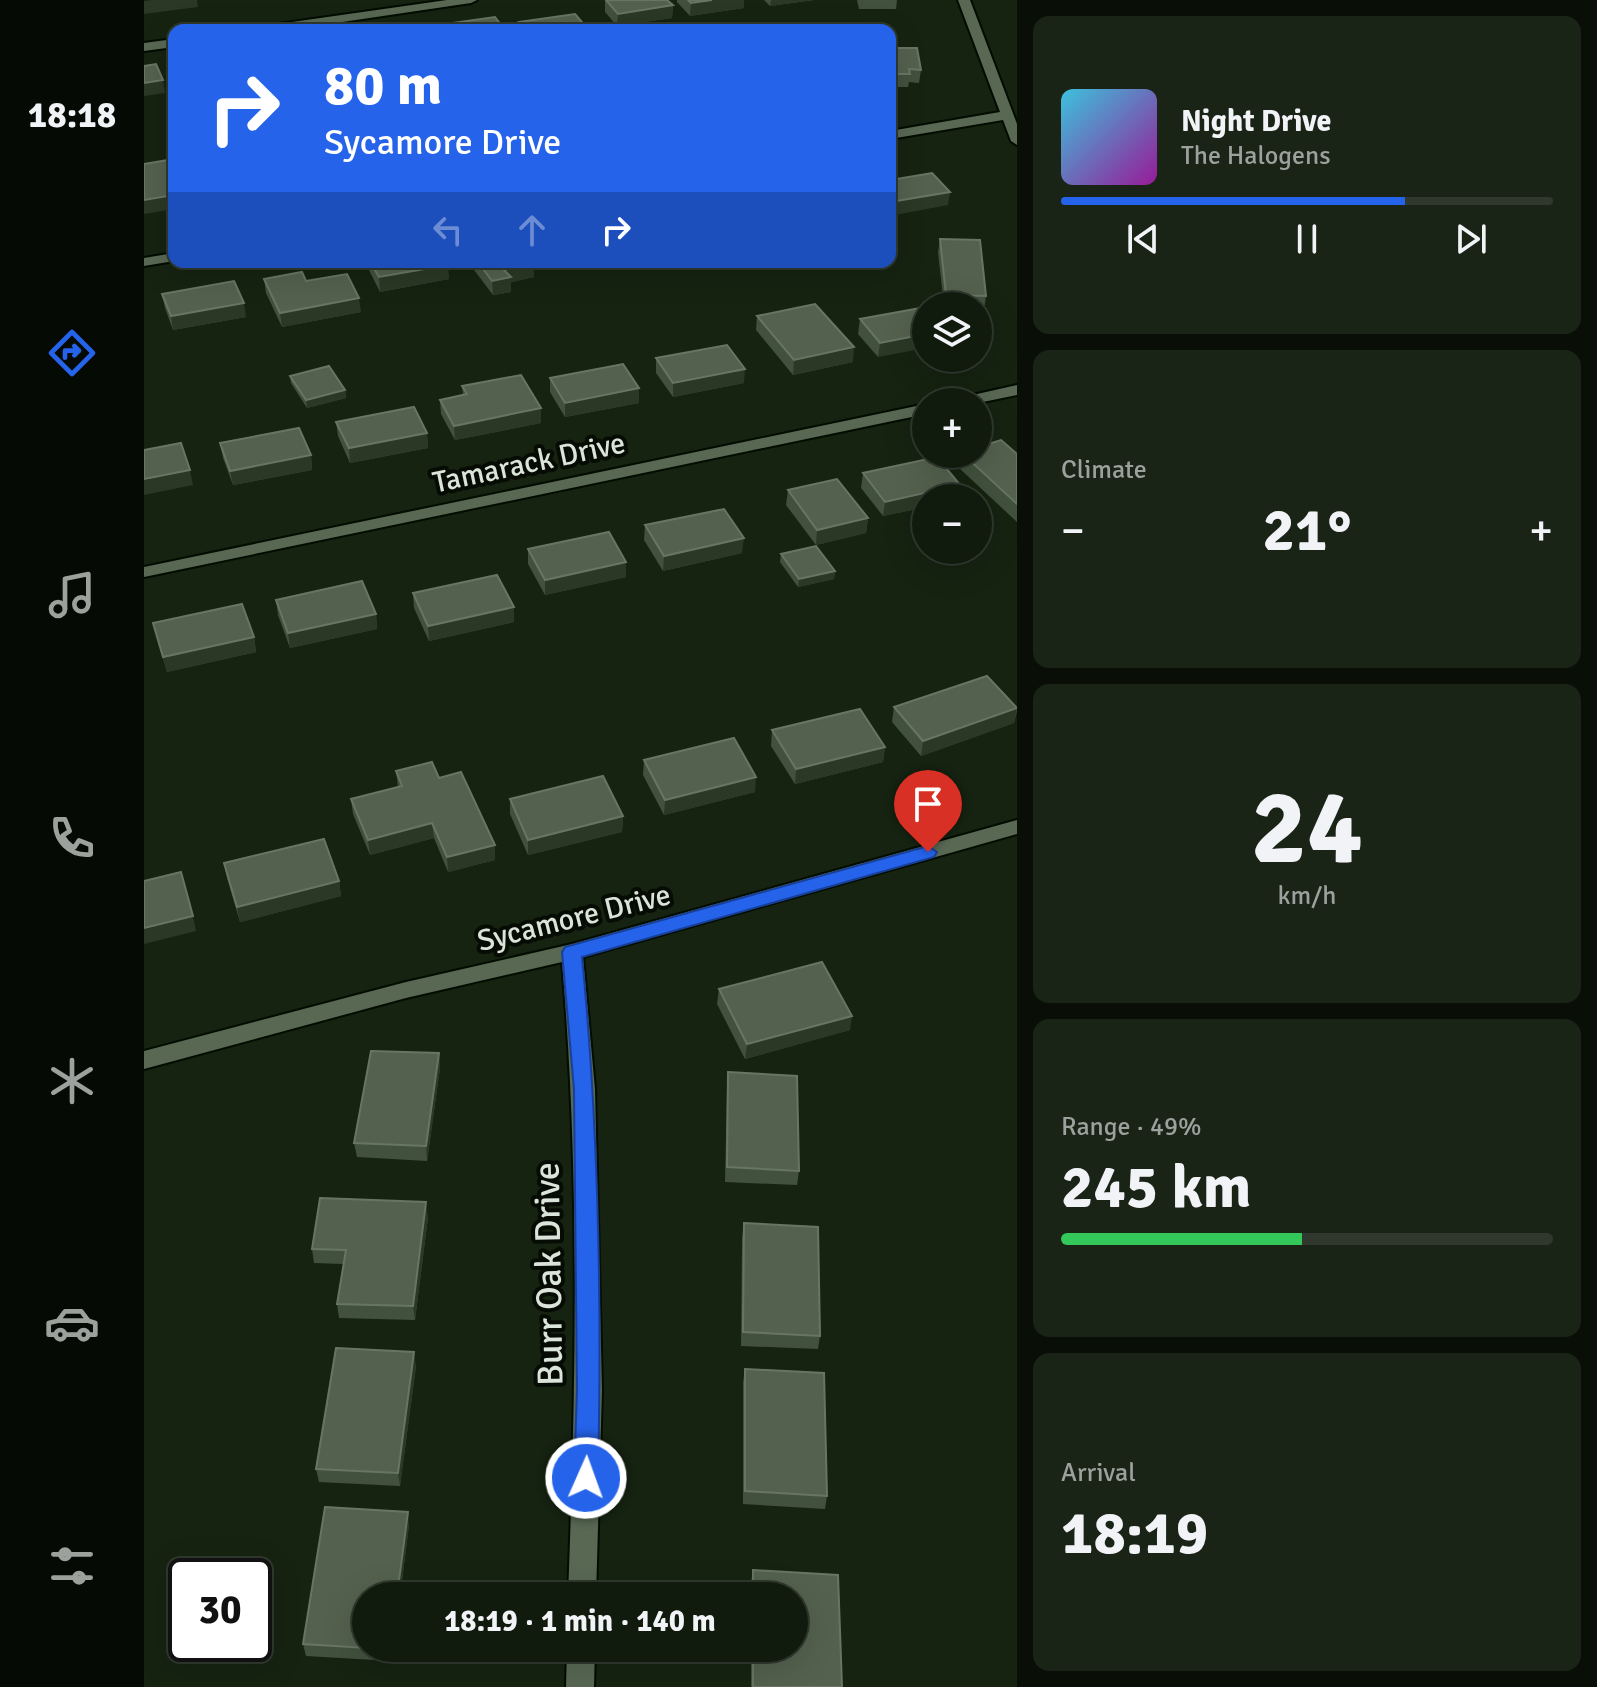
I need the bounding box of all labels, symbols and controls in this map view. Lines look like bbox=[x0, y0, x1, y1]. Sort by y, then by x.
text: 80 m bbox=[324, 51, 442, 120]
icon: right bbox=[192, 56, 296, 160]
text: 18:18 bbox=[28, 93, 116, 138]
text: Night Drive bbox=[1181, 103, 1331, 140]
text: Sycamore Drive bbox=[324, 120, 561, 165]
text: The Halogens bbox=[1181, 140, 1331, 172]
icon: left bbox=[426, 208, 470, 252]
icon: ahead bbox=[510, 208, 554, 252]
icon: right bbox=[594, 208, 638, 252]
icon: previous bbox=[1121, 217, 1165, 261]
icon: pause bbox=[1285, 217, 1329, 261]
icon: next bbox=[1449, 217, 1493, 261]
map controls bbox=[912, 292, 992, 564]
button: layers bbox=[912, 292, 992, 372]
icon: directions bbox=[44, 325, 100, 381]
button: + bbox=[912, 388, 992, 468]
street label: Tamarack Drive bbox=[429, 425, 629, 501]
text: Climate bbox=[1061, 454, 1147, 486]
button: − bbox=[912, 484, 992, 564]
text: 21° bbox=[1263, 494, 1351, 568]
text: − bbox=[1061, 504, 1085, 558]
text: + bbox=[1529, 504, 1553, 558]
icon: music bbox=[44, 567, 100, 623]
text: 24 bbox=[1251, 764, 1363, 892]
pin bbox=[894, 770, 962, 852]
icon: arrive bbox=[906, 782, 950, 826]
icon: phone bbox=[44, 810, 100, 866]
street label: Sycamore Drive bbox=[474, 876, 674, 960]
text: km/h bbox=[1278, 880, 1336, 912]
icon: climate bbox=[44, 1053, 100, 1109]
text: Range · 49% bbox=[1061, 1111, 1202, 1143]
text: 245 km bbox=[1061, 1151, 1251, 1225]
street label: Burr Oak Drive bbox=[525, 1162, 573, 1386]
icon: car bbox=[44, 1295, 100, 1351]
position arrow bbox=[544, 1436, 628, 1520]
text: Arrival bbox=[1061, 1457, 1136, 1489]
text: 18:19 bbox=[1061, 1497, 1208, 1571]
icon: filters bbox=[44, 1538, 100, 1594]
speed limit sign: 30 bbox=[168, 1558, 272, 1662]
text: 18:19 · 1 min · 140 m bbox=[444, 1603, 716, 1640]

